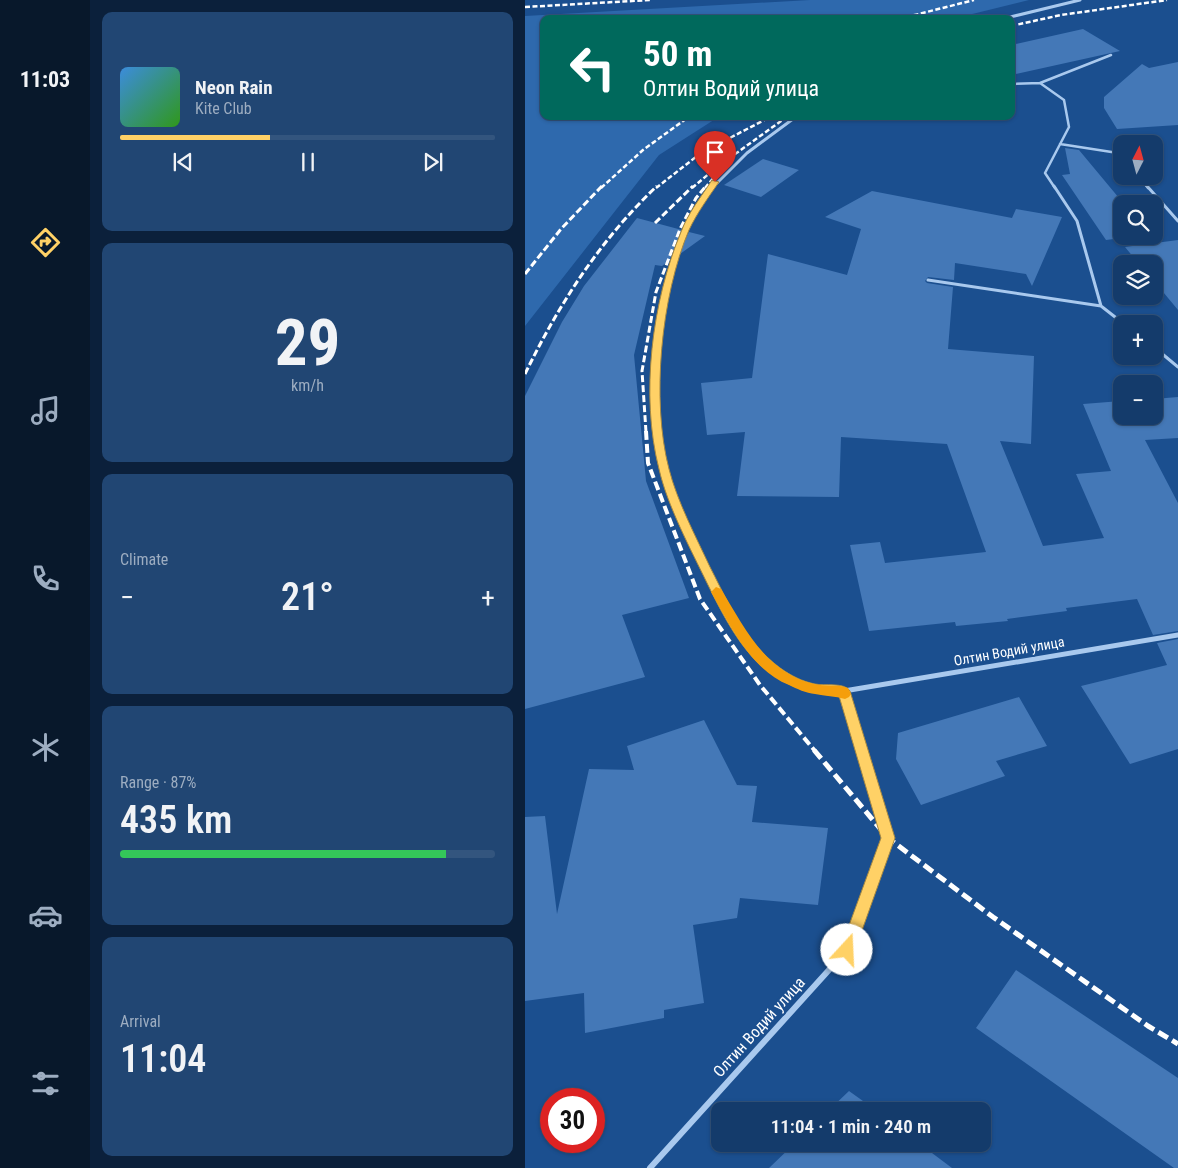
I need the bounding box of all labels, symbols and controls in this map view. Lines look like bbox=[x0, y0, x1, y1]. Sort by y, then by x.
text: 50 m bbox=[643, 34, 712, 75]
icon: left bbox=[560, 35, 625, 100]
text: 11:03 bbox=[20, 67, 70, 92]
text: Neon Rain bbox=[195, 76, 273, 99]
text: Олтин Водий улица bbox=[643, 76, 819, 101]
text: Kite Club bbox=[195, 99, 252, 118]
pin bbox=[694, 131, 736, 182]
north arrow bbox=[1113, 135, 1163, 185]
map controls bbox=[1113, 135, 1163, 425]
icon: arrive bbox=[701, 138, 729, 166]
icon: previous bbox=[169, 148, 197, 176]
icon: pause bbox=[294, 148, 322, 176]
icon: next bbox=[419, 148, 447, 176]
button: search bbox=[1113, 195, 1163, 245]
icon: directions bbox=[28, 225, 63, 260]
button: layers bbox=[1113, 255, 1163, 305]
text: 29 bbox=[275, 305, 340, 381]
button: + bbox=[1113, 315, 1163, 365]
button: − bbox=[1113, 375, 1163, 425]
text: km/h bbox=[291, 376, 324, 395]
icon: music bbox=[28, 393, 63, 428]
text: Climate bbox=[120, 550, 168, 569]
icon: phone bbox=[28, 561, 63, 596]
text: 21° bbox=[281, 575, 334, 619]
text: − bbox=[120, 581, 134, 614]
text: + bbox=[481, 581, 495, 614]
street label: Олтин Водий улица bbox=[952, 633, 1066, 669]
icon: climate bbox=[28, 730, 63, 765]
text: Range · 87% bbox=[120, 773, 196, 792]
text: 435 km bbox=[120, 798, 232, 842]
icon: car bbox=[28, 898, 63, 933]
position arrow bbox=[820, 923, 872, 975]
street label: Олтин Водий улица bbox=[709, 973, 809, 1081]
text: Arrival bbox=[120, 1012, 161, 1031]
text: 11:04 bbox=[120, 1037, 206, 1081]
icon: filters bbox=[28, 1066, 63, 1101]
speed limit sign: 30 bbox=[540, 1088, 605, 1153]
text: 11:04 · 1 min · 240 m bbox=[771, 1115, 931, 1138]

